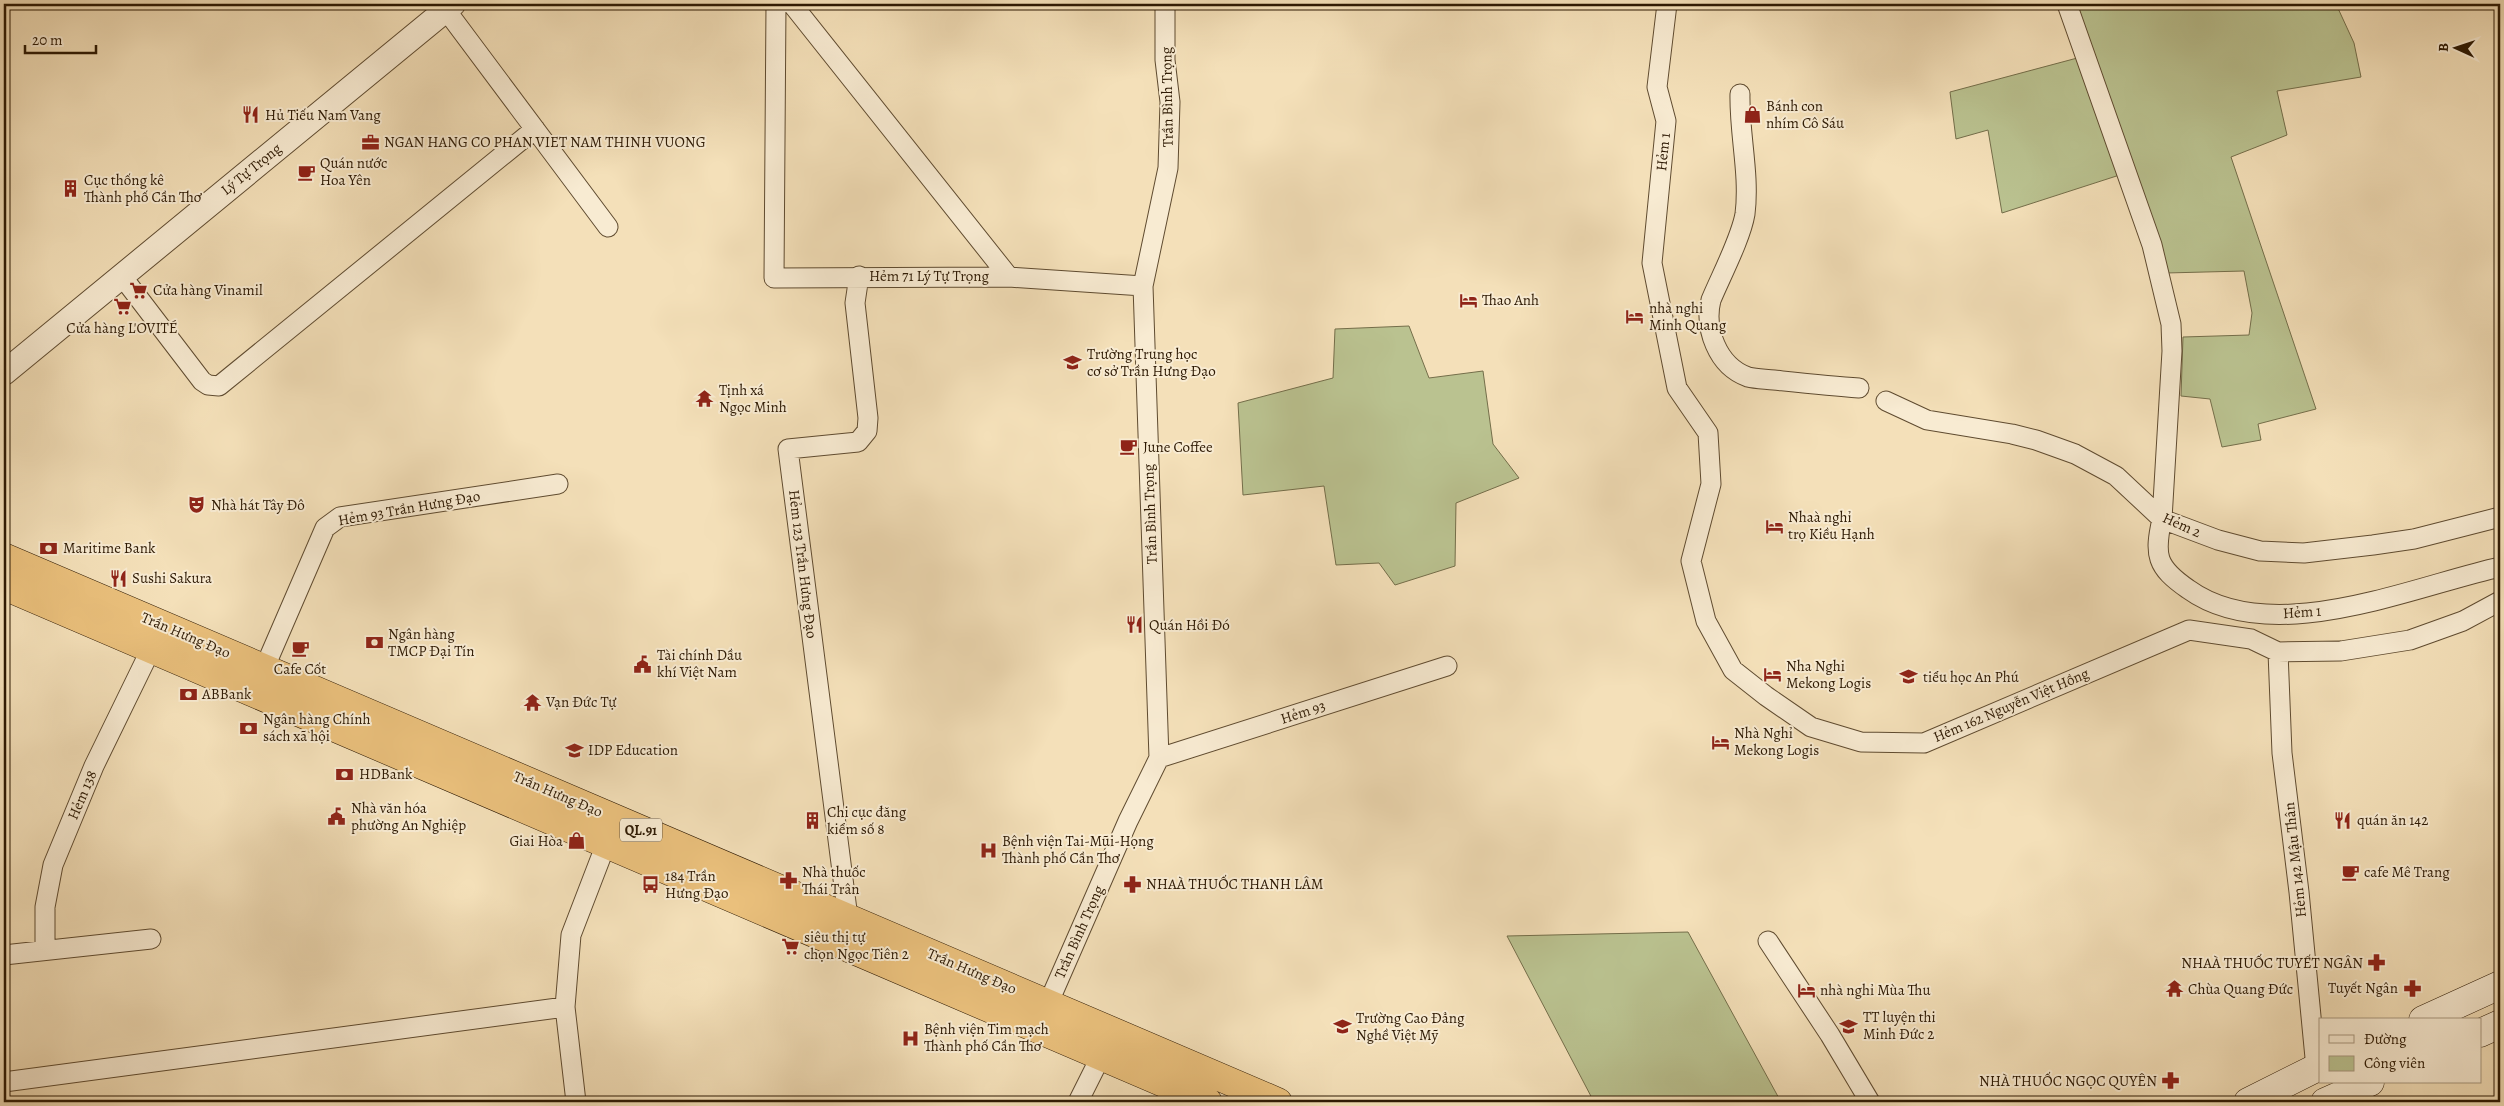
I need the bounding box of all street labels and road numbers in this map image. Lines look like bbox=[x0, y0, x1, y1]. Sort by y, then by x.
street label: Trần Bình Trọng bbox=[1156, 46, 1178, 147]
street label: Hẻm 1 bbox=[1651, 132, 1675, 172]
street label: Lý Tự Trọng bbox=[216, 138, 286, 200]
street label: Hẻm 71 Lý Tự Trọng bbox=[869, 266, 990, 286]
street label: Trần Bình Trọng bbox=[1138, 463, 1162, 564]
street label: Hẻm 93 Trần Hưng Đạo bbox=[336, 486, 482, 530]
street label: Hẻm 123 Trần Hưng Đạo bbox=[784, 489, 822, 639]
street label: Hẻm 2 bbox=[2160, 508, 2204, 542]
street label: Hẻm 1 bbox=[2282, 601, 2322, 623]
street label: Trần Hưng Đạo bbox=[138, 607, 234, 663]
street label: Hẻm 162 Nguyễn Việt Hồng bbox=[1930, 663, 2092, 747]
street label: Hẻm 93 bbox=[1278, 695, 1328, 729]
street label: Trần Hưng Đạo bbox=[510, 766, 606, 822]
street label: Hẻm 138 bbox=[63, 767, 101, 823]
street label: Hẻm 142 Mậu Thân bbox=[2279, 801, 2311, 919]
road number: QL.91 bbox=[620, 818, 662, 842]
street label: Trần Bình Trọng bbox=[1049, 882, 1109, 982]
street label: Trần Hưng Đạo bbox=[924, 943, 1020, 999]

